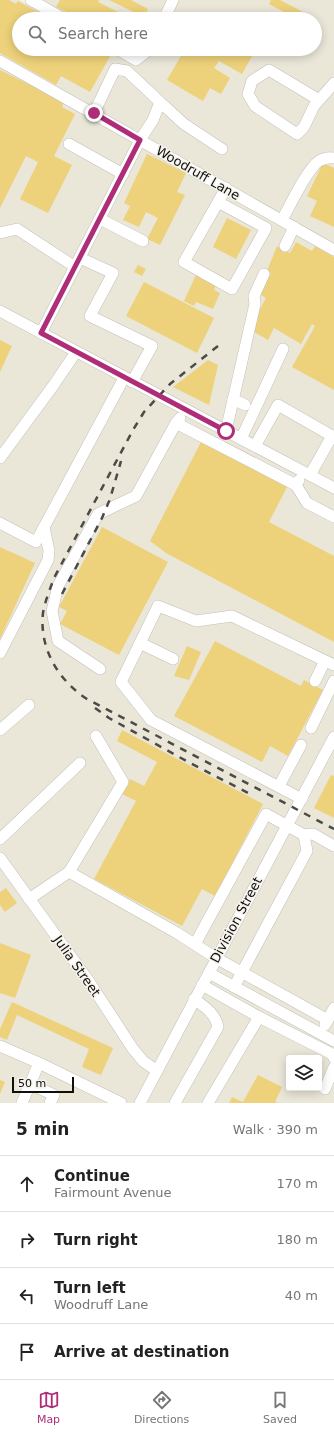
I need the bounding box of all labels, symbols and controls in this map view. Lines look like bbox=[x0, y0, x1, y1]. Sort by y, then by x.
search box bbox=[12, 12, 322, 56]
icon: search bbox=[26, 23, 48, 45]
text: Search here bbox=[58, 25, 148, 43]
route end bbox=[85, 104, 103, 122]
street label: Woodruff Lane bbox=[153, 143, 243, 203]
route start bbox=[217, 422, 235, 440]
street label: Division Street bbox=[207, 874, 265, 966]
street label: Julia Street bbox=[50, 932, 103, 999]
map controls bbox=[286, 1055, 322, 1091]
button: layers bbox=[286, 1055, 322, 1091]
scale bar bbox=[12, 1075, 74, 1094]
text: 50 m bbox=[18, 1077, 46, 1090]
text: 5 min bbox=[16, 1119, 69, 1139]
text: Walk · 390 m bbox=[233, 1122, 318, 1137]
text: Continue bbox=[54, 1167, 130, 1185]
icon: ahead bbox=[16, 1173, 38, 1195]
text: 170 m bbox=[276, 1176, 318, 1191]
text: Fairmount Avenue bbox=[54, 1185, 172, 1200]
icon: right bbox=[16, 1229, 38, 1251]
text: Turn right bbox=[54, 1231, 138, 1249]
text: 180 m bbox=[276, 1232, 318, 1247]
text: Turn left bbox=[54, 1279, 126, 1297]
icon: left bbox=[16, 1285, 38, 1307]
text: 40 m bbox=[285, 1288, 318, 1303]
text: Woodruff Lane bbox=[54, 1297, 148, 1312]
icon: arrive bbox=[16, 1341, 38, 1363]
text: Arrive at destination bbox=[54, 1343, 229, 1361]
tab: Map bbox=[37, 1389, 60, 1426]
tab: Directions bbox=[134, 1389, 189, 1426]
tab: Saved bbox=[263, 1389, 297, 1426]

